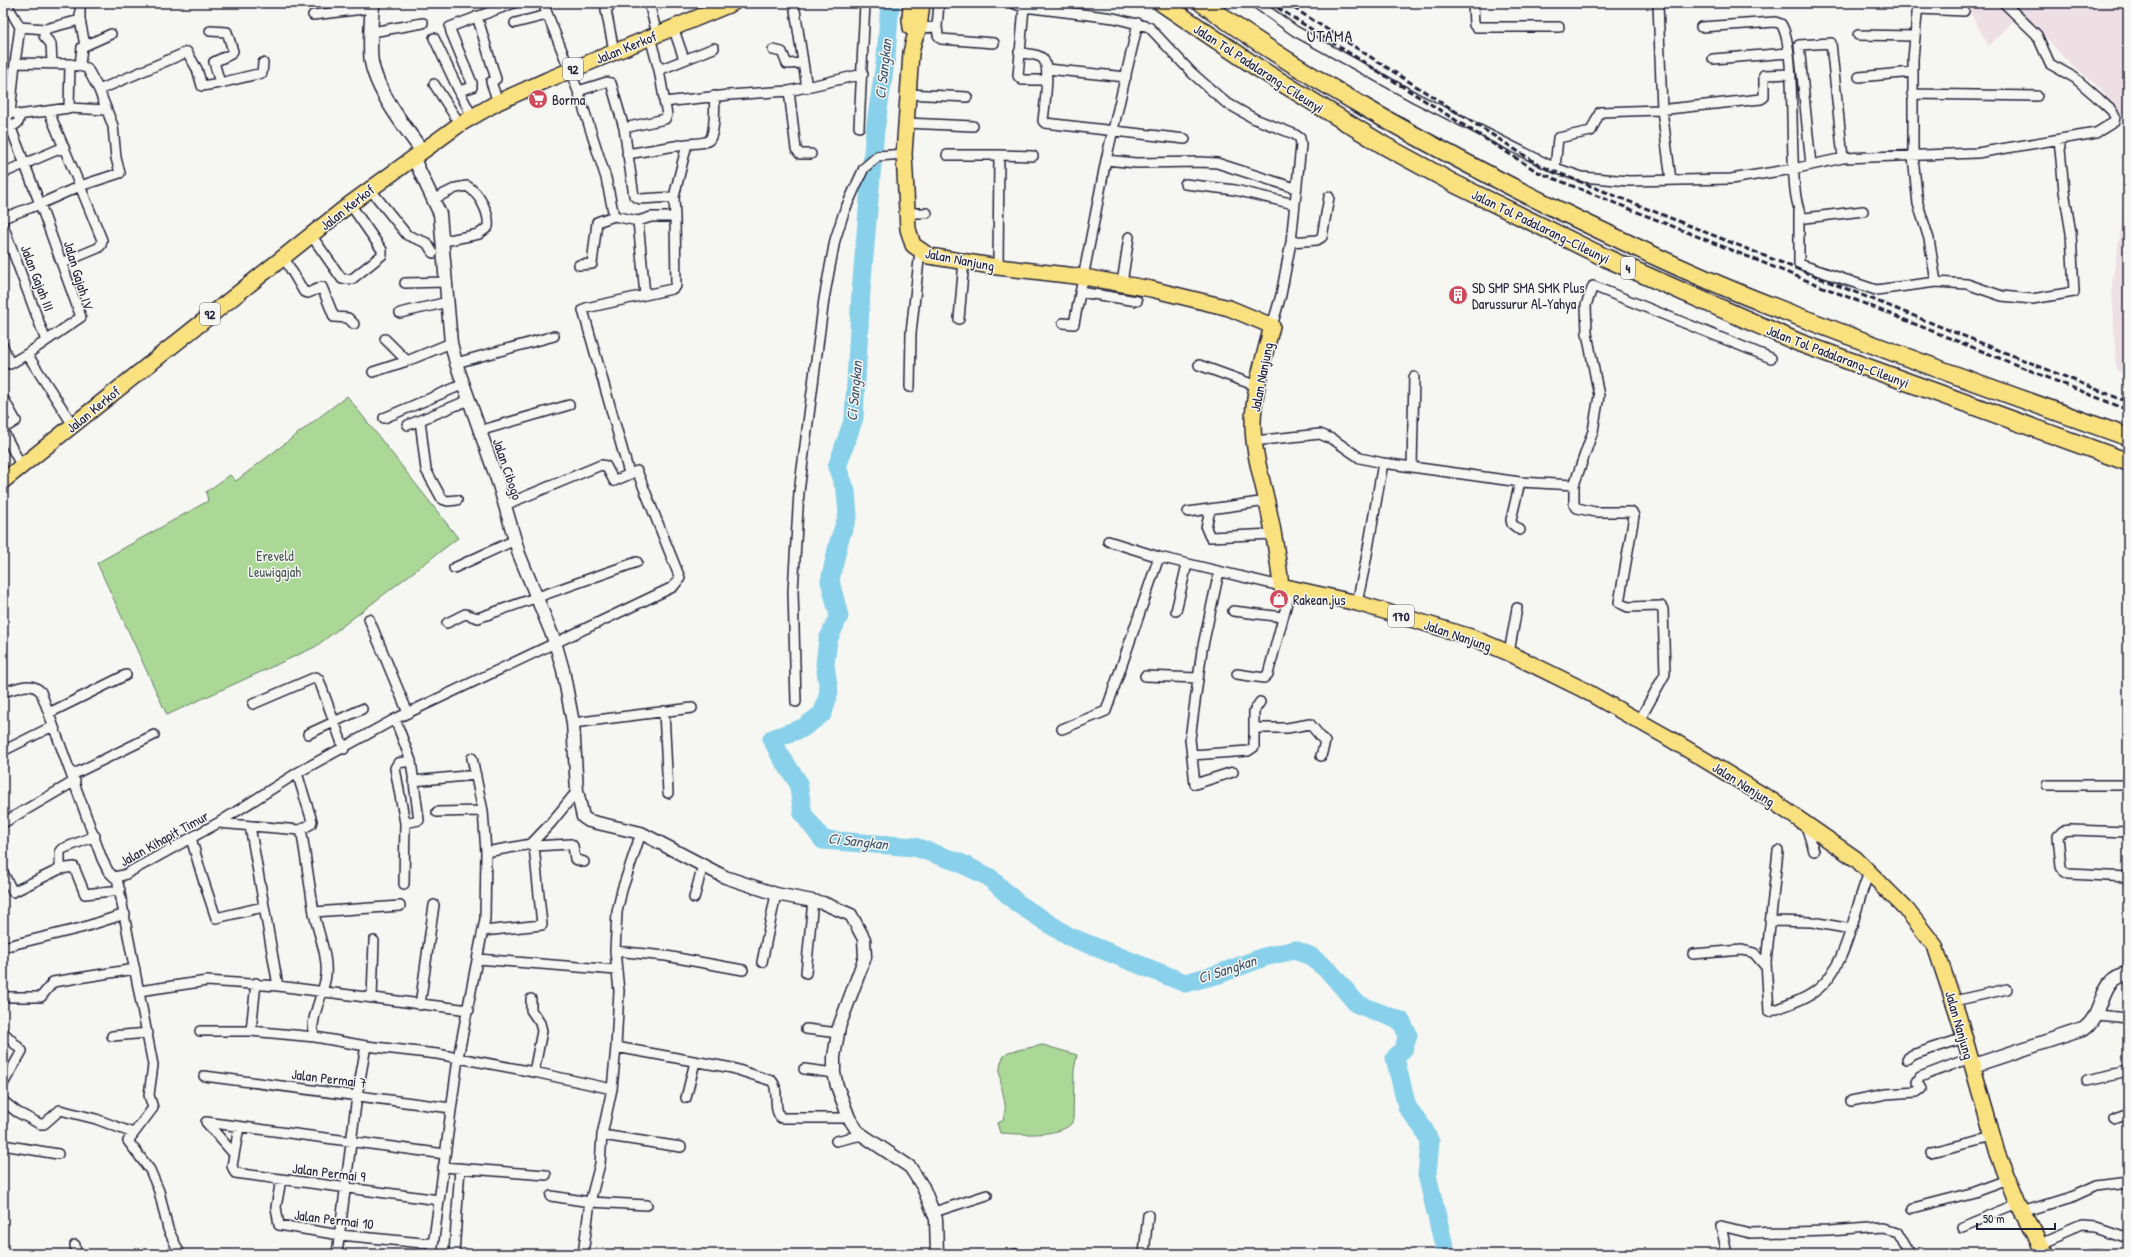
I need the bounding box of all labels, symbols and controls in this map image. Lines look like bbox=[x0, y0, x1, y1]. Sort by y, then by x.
street label: Jalan Tol Padalarang–Cileunyi bbox=[1190, 19, 1328, 118]
district label: UTAMA bbox=[1307, 25, 1353, 47]
street label: Jalan Kerkof bbox=[593, 26, 659, 68]
water label: Ci Sangkan bbox=[869, 37, 897, 100]
road number: 92 bbox=[563, 58, 583, 80]
supermarket icon: Borma bbox=[527, 88, 549, 110]
place label: Borma bbox=[552, 90, 586, 109]
street label: Jalan Kerkof bbox=[316, 180, 378, 234]
street label: Jalan Tol Padalarang–Cileunyi bbox=[1468, 184, 1613, 269]
street label: Jalan Gajah IV bbox=[59, 238, 98, 312]
street label: Jalan Gajah III bbox=[16, 242, 59, 314]
street label: Jalan Nanjung bbox=[924, 243, 996, 276]
road number: 4 bbox=[1621, 257, 1635, 279]
place label: SD SMP SMA SMK Plus Darussurur Al-Yahya bbox=[1472, 278, 1585, 314]
building icon: SD SMP SMA SMK Plus Darussurur Al-Yahya bbox=[1447, 284, 1469, 306]
road number: 92 bbox=[200, 303, 220, 325]
street label: Jalan Tol Padalarang–Cileunyi bbox=[1764, 320, 1912, 393]
street label: Jalan Nanjung bbox=[1245, 341, 1278, 413]
water label: Ci Sangkan bbox=[841, 359, 867, 422]
street label: Jalan Kerkof bbox=[62, 381, 124, 437]
street label: Jalan Cibogo bbox=[488, 436, 527, 503]
park label: Ereveld Leuwigajah bbox=[249, 546, 301, 582]
shop icon: Rakean jus bbox=[1268, 588, 1290, 610]
place label: Rakean jus bbox=[1293, 590, 1346, 610]
road number: 170 bbox=[1388, 605, 1414, 627]
street label: Jalan Nanjung bbox=[1421, 615, 1494, 656]
street label: Jalan Nanjung bbox=[1709, 757, 1779, 811]
street label: Jalan Kihapit Timur bbox=[116, 805, 213, 871]
water label: Ci Sangkan bbox=[827, 827, 890, 855]
water label: Ci Sangkan bbox=[1195, 949, 1260, 988]
street label: Jalan Nanjung bbox=[1940, 989, 1979, 1062]
street label: Jalan Permai 7 bbox=[290, 1064, 368, 1092]
street label: Jalan Permai 9 bbox=[291, 1158, 367, 1186]
street label: Jalan Permai 10 bbox=[293, 1205, 375, 1233]
scale bar bbox=[1977, 1205, 2055, 1231]
text: 50 m bbox=[1983, 1210, 2004, 1227]

